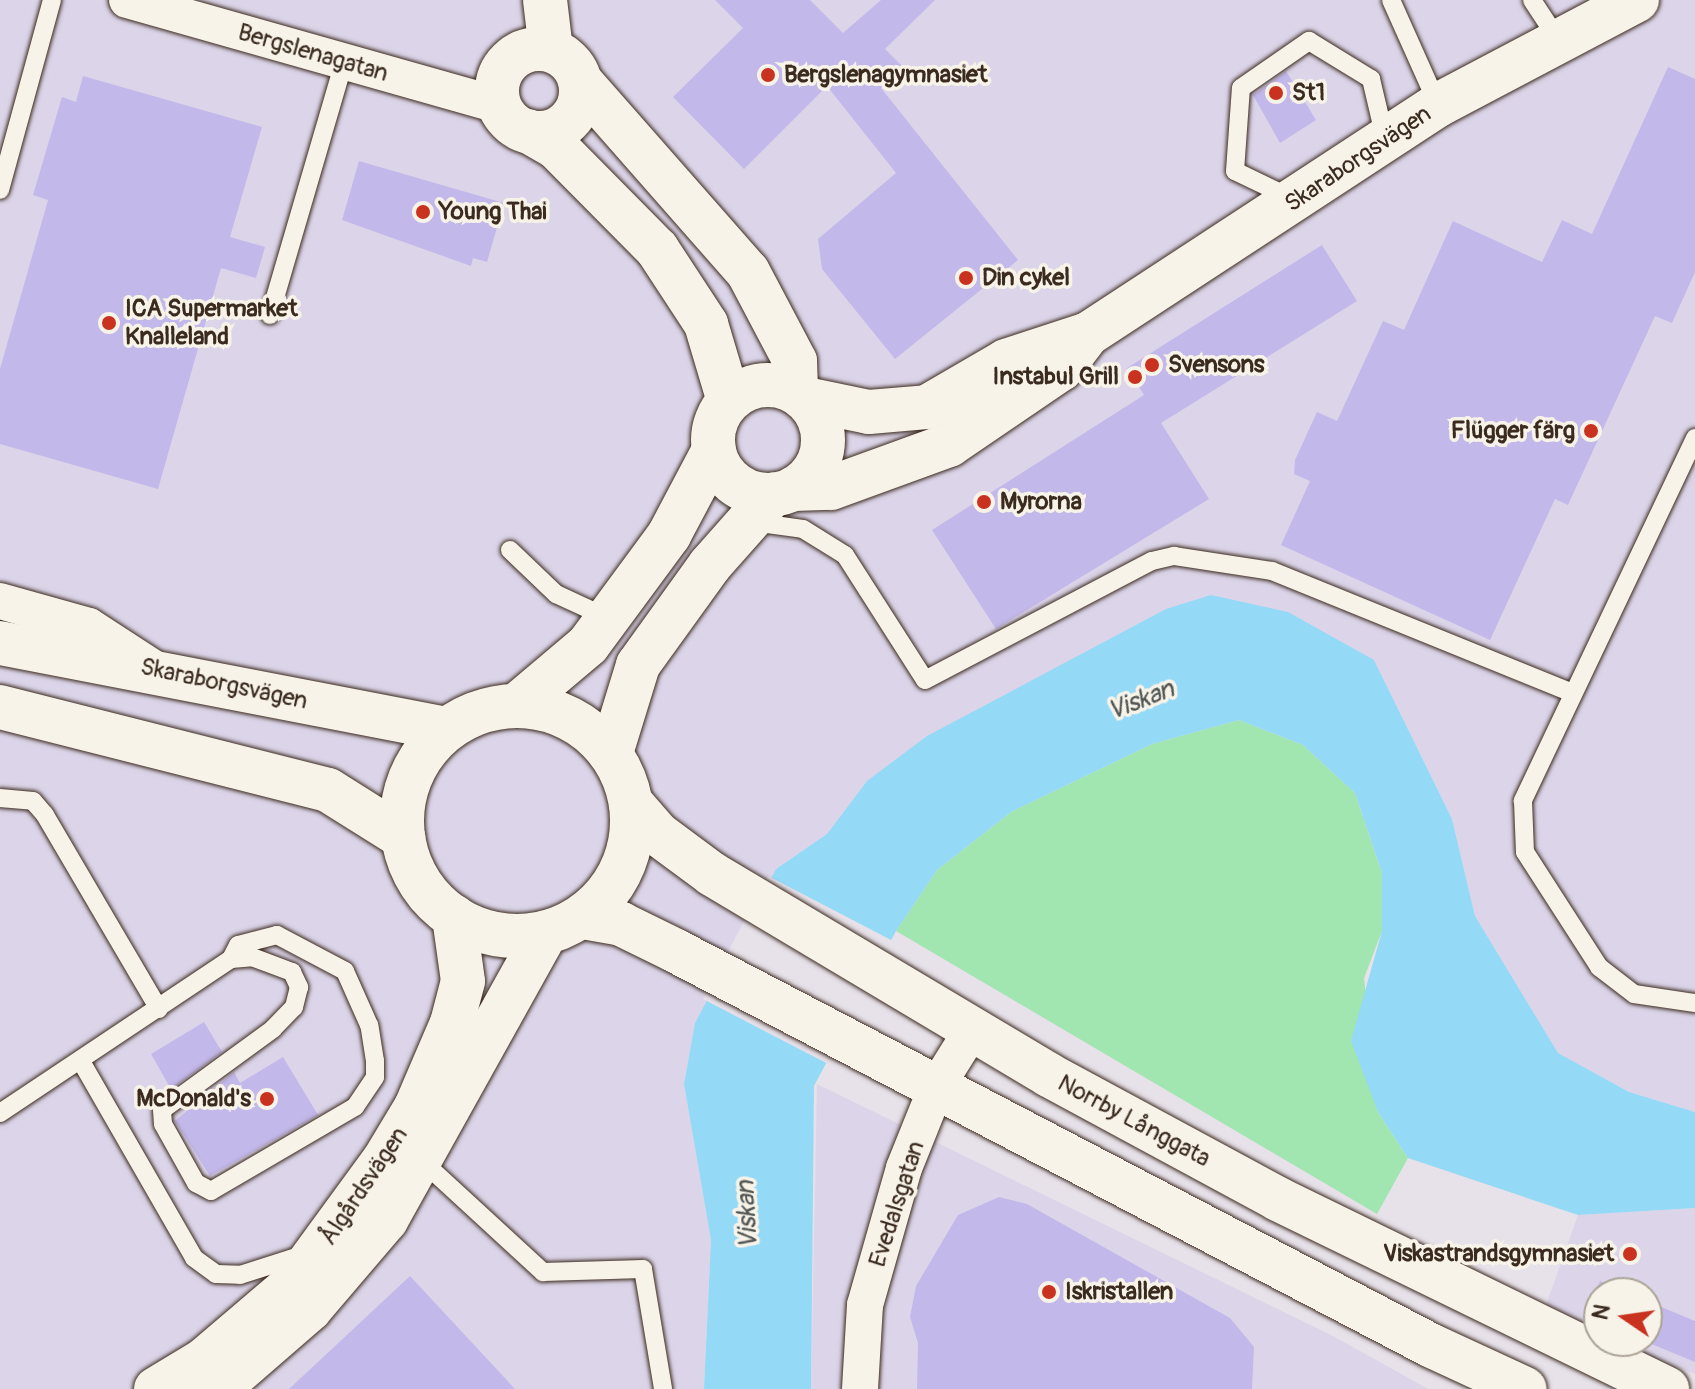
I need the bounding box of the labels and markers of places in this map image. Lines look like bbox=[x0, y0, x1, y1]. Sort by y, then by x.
place label: Bergslenagymnasiet bbox=[784, 61, 987, 89]
marker: Bergslenagymnasiet bbox=[759, 66, 777, 84]
place label: St1 bbox=[1292, 79, 1325, 107]
marker: St1 bbox=[1267, 84, 1285, 102]
place label: Young Thai bbox=[439, 198, 547, 226]
marker: Young Thai bbox=[414, 203, 432, 221]
place label: Din cykel bbox=[982, 264, 1070, 292]
marker: Din cykel bbox=[957, 269, 975, 287]
place label: ICA Supermarket Knalleland bbox=[125, 295, 298, 351]
marker: ICA Supermarket Knalleland bbox=[100, 314, 118, 332]
place label: Svensons bbox=[1168, 351, 1264, 379]
marker: Svensons bbox=[1143, 356, 1161, 374]
place label: Instabul Grill bbox=[993, 363, 1119, 391]
marker: Instabul Grill bbox=[1126, 368, 1144, 386]
place label: Flügger färg bbox=[1451, 417, 1575, 445]
marker: Flügger färg bbox=[1582, 422, 1600, 440]
place label: Myrorna bbox=[1000, 488, 1082, 516]
marker: Myrorna bbox=[975, 493, 993, 511]
place label: McDonald's bbox=[136, 1085, 251, 1113]
marker: McDonald's bbox=[258, 1090, 276, 1108]
place label: Viskastrandsgymnasiet bbox=[1383, 1240, 1614, 1268]
marker: Viskastrandsgymnasiet bbox=[1621, 1245, 1639, 1263]
place label: Iskristallen bbox=[1065, 1278, 1173, 1306]
marker: Iskristallen bbox=[1040, 1283, 1058, 1301]

